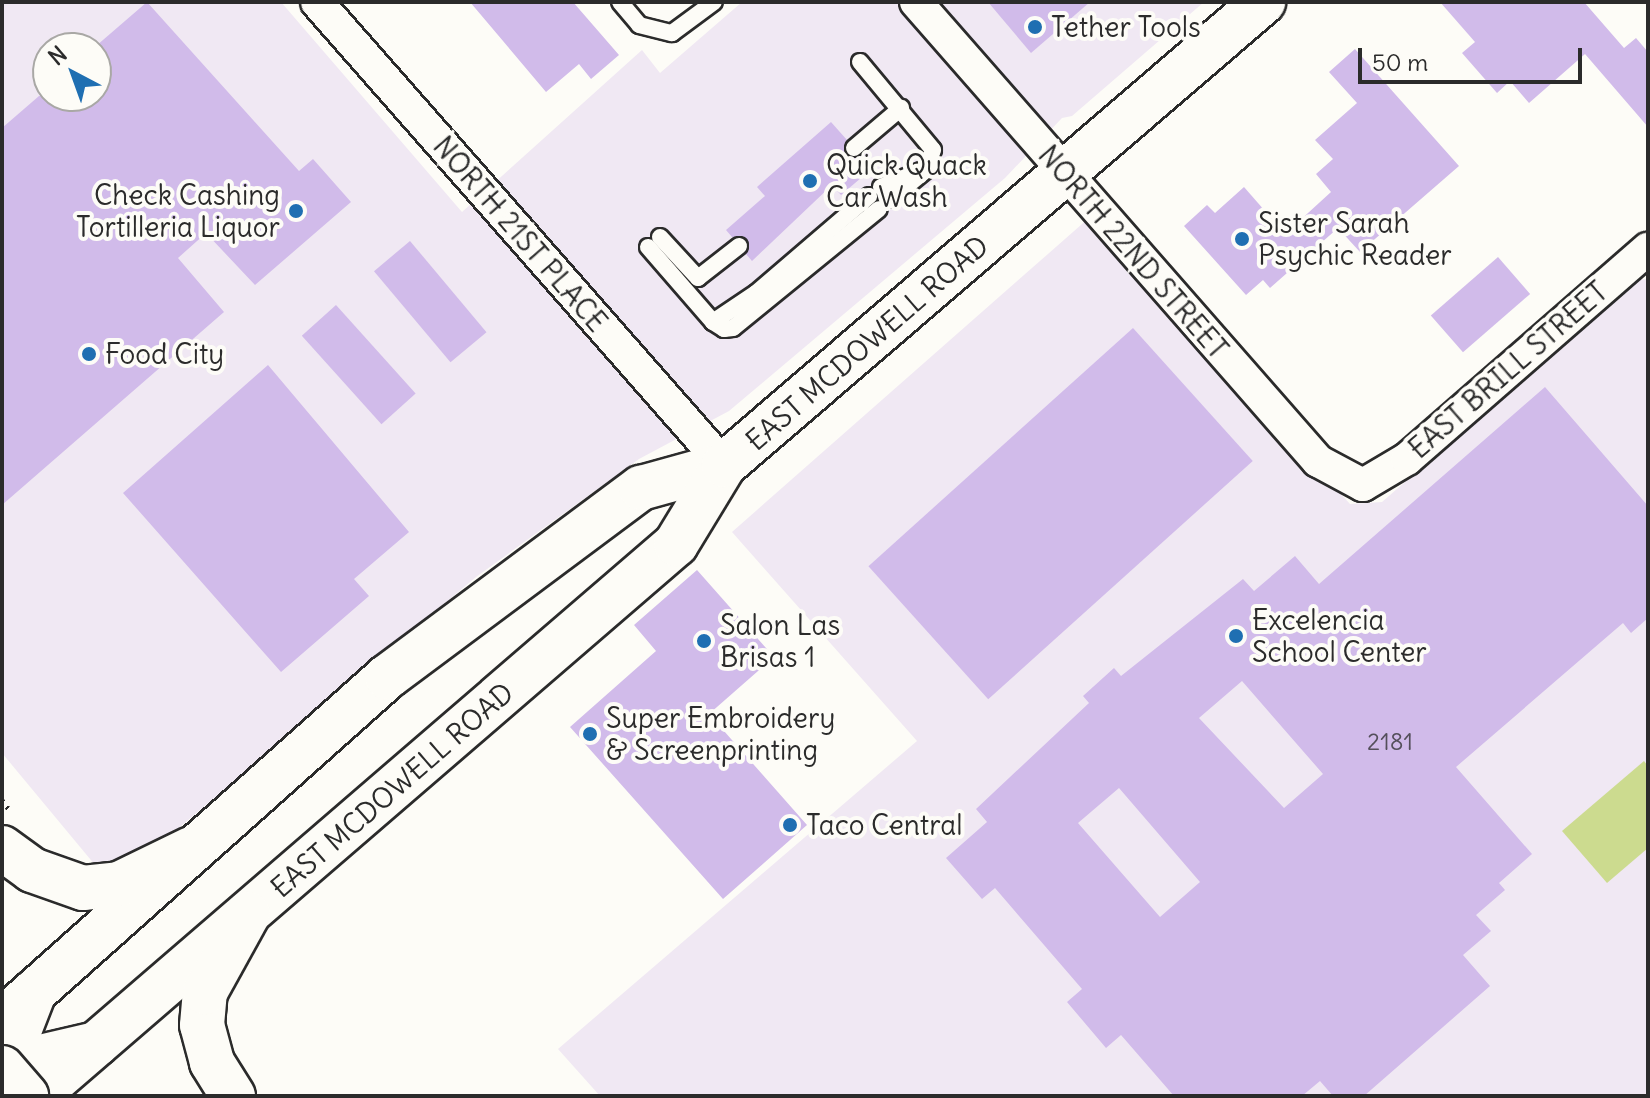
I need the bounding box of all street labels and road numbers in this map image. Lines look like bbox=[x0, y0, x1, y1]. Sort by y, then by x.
street label: NORTH 21ST PLACE bbox=[426, 130, 614, 338]
street label: NORTH 22ND STREET bbox=[1031, 138, 1235, 366]
street label: EAST MCDOWELL ROAD bbox=[739, 229, 995, 457]
street label: EAST BRILL STREET bbox=[1402, 275, 1614, 465]
street label: EAST MCDOWELL ROAD bbox=[264, 676, 520, 904]

